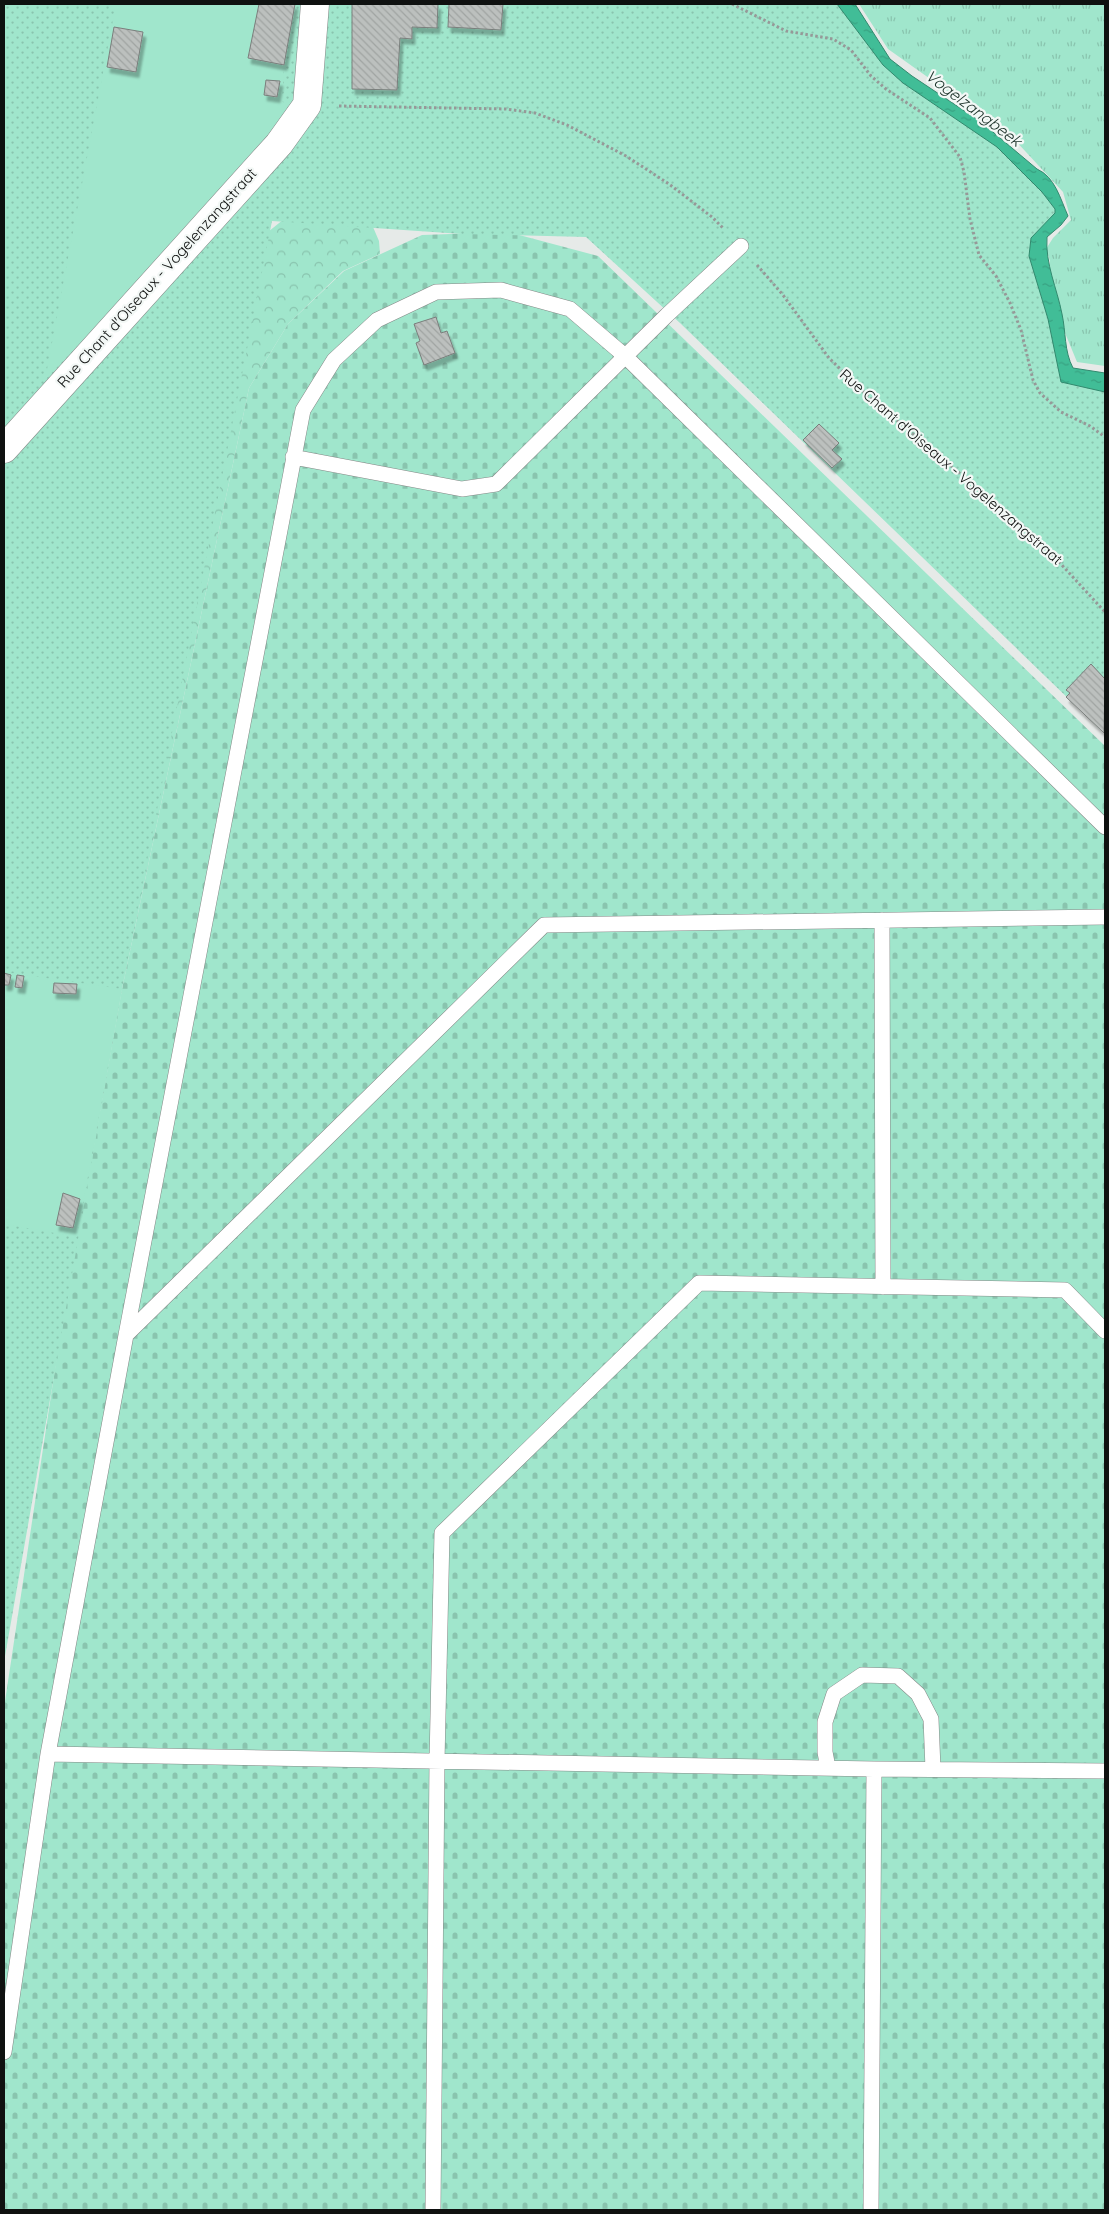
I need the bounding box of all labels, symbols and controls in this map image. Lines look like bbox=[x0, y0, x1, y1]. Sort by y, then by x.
water label: Vogelzangbeek bbox=[922, 65, 1027, 152]
street label: Rue Chant d'Oiseaux - Vogelenzangstraat bbox=[53, 164, 260, 391]
street label: Rue Chant d'Oiseaux - Vogelenzangstraat bbox=[836, 365, 1067, 569]

